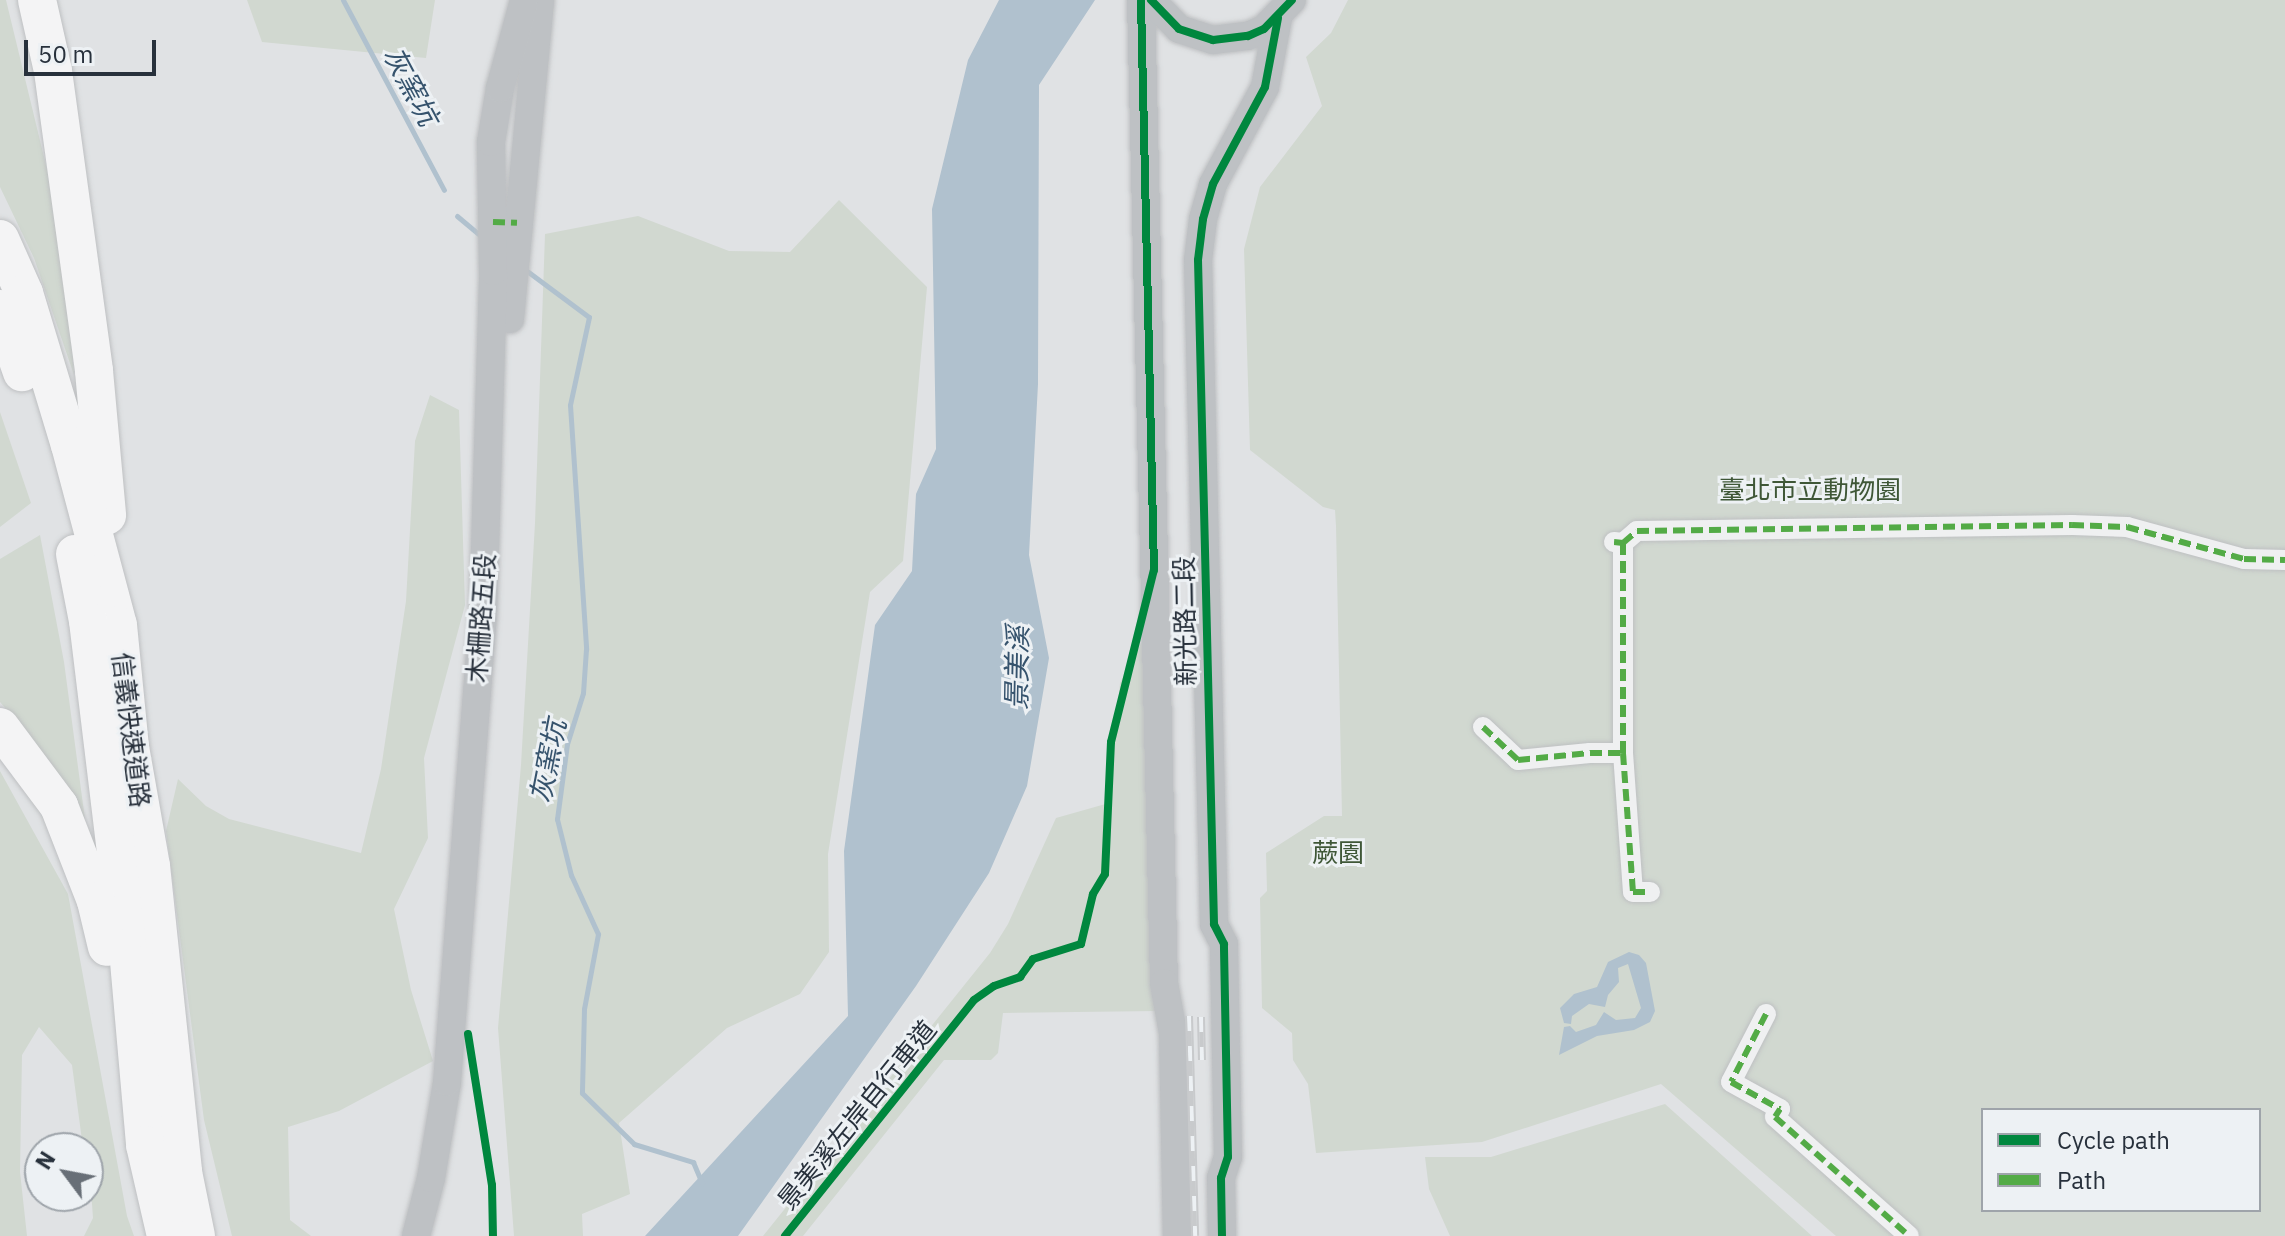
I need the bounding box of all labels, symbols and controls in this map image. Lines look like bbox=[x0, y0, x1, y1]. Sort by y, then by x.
scale bar bbox=[28, 24, 160, 74]
text: 50 m bbox=[38, 38, 93, 70]
water label: 灰窯坑 bbox=[376, 41, 446, 131]
park label: 臺北市立動物園 bbox=[1719, 474, 1901, 506]
street label: 木柵路五段 bbox=[461, 552, 501, 684]
street label: 新光路二段 bbox=[1168, 556, 1202, 686]
water label: 景美溪 bbox=[999, 626, 1035, 710]
street label: 信義快速道路 bbox=[106, 651, 156, 809]
water label: 灰窯坑 bbox=[523, 717, 573, 805]
park label: 蕨園 bbox=[1312, 837, 1364, 869]
street label: 景美溪左岸自行車道 bbox=[771, 1014, 943, 1216]
legend bbox=[1981, 1108, 2261, 1212]
text: Cycle path bbox=[2057, 1124, 2170, 1156]
north arrow bbox=[24, 1132, 104, 1212]
text: N bbox=[28, 1146, 61, 1175]
text: Path bbox=[2057, 1164, 2106, 1196]

